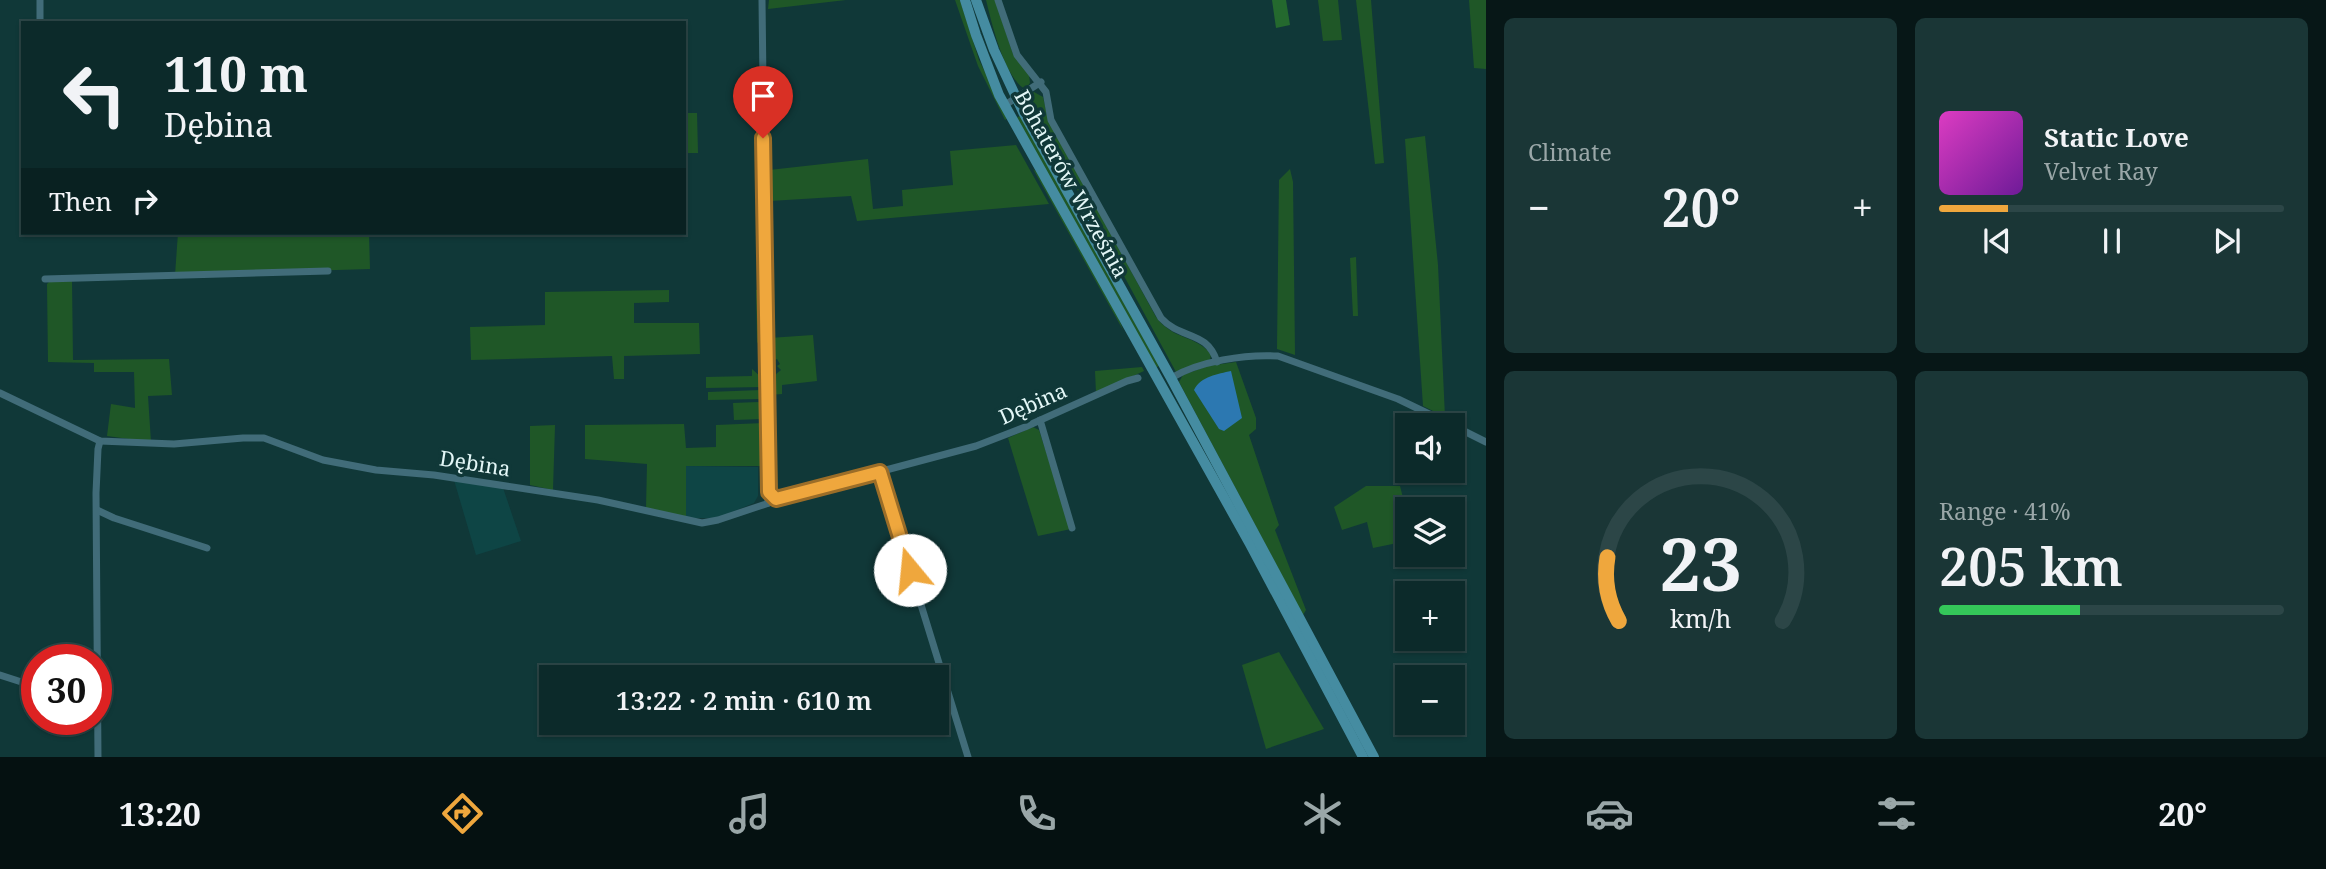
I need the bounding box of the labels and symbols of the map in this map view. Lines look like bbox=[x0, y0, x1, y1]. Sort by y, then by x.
pin bbox=[733, 66, 793, 138]
street label: Bohaterów Września bbox=[1009, 85, 1135, 282]
street label: Dębina bbox=[994, 376, 1071, 430]
street label: Dębina bbox=[438, 444, 513, 482]
position arrow bbox=[873, 533, 947, 607]
speed limit sign: 30 bbox=[21, 644, 112, 735]

